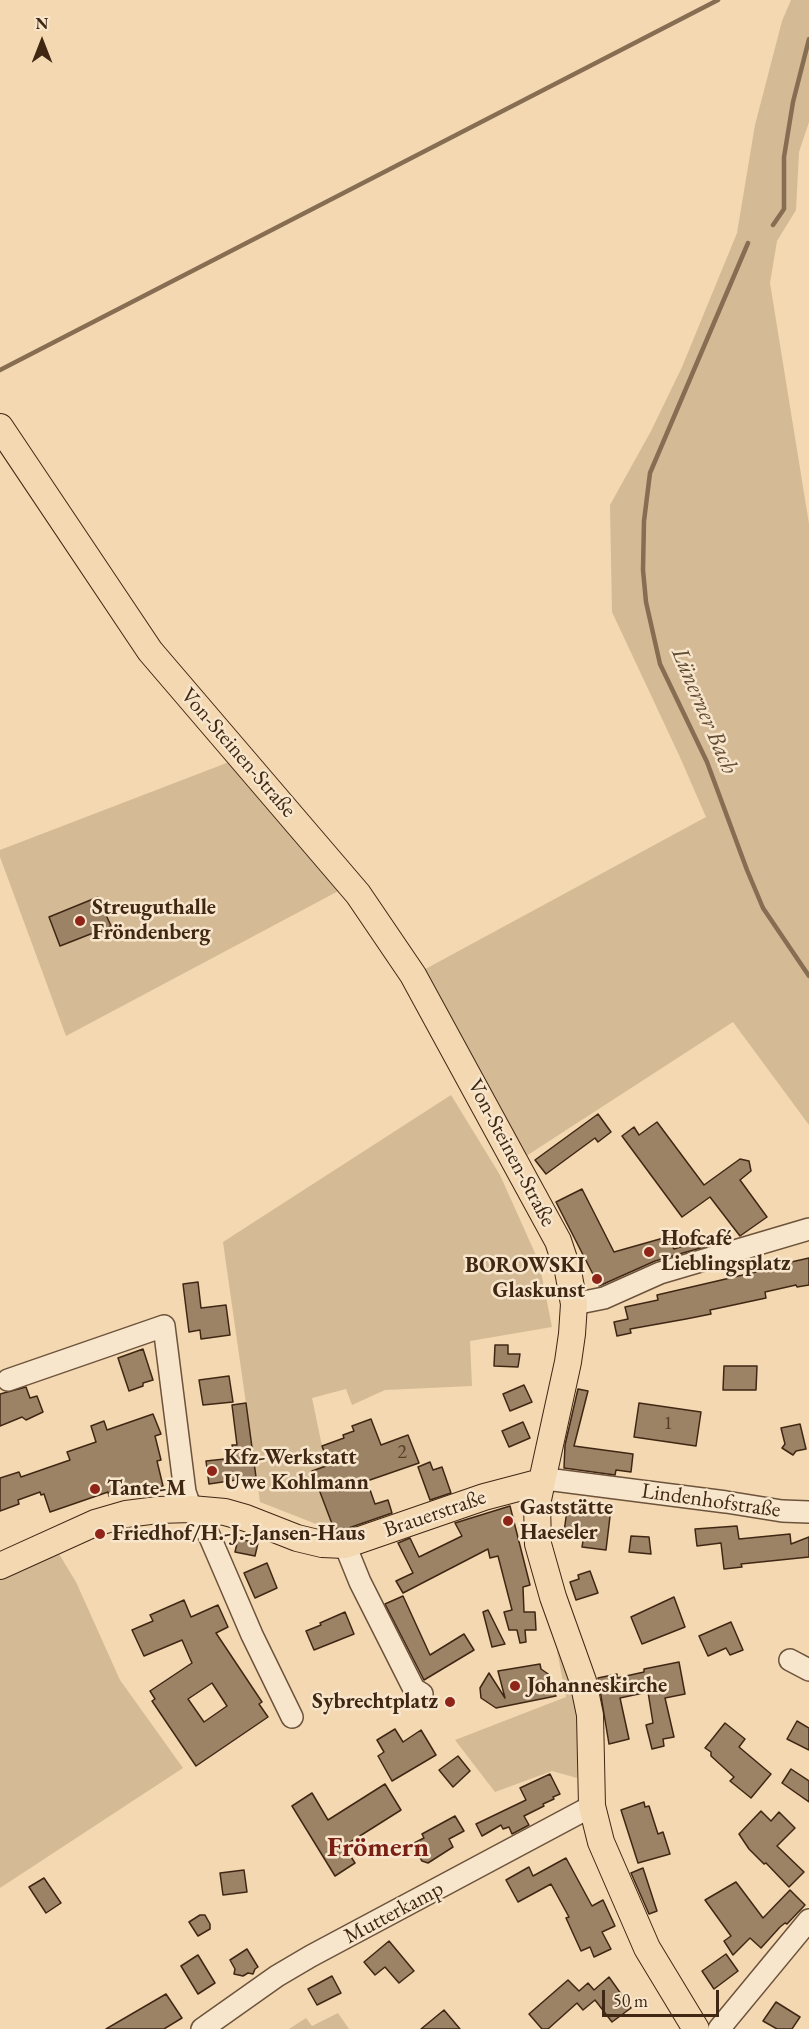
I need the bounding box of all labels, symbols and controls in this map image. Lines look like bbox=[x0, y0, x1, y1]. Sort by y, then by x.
north arrow bbox=[12, 12, 72, 72]
text: N bbox=[36, 13, 48, 34]
water label: Lünerner Bach bbox=[664, 643, 744, 779]
street label: Von-Steinen-Straße bbox=[175, 683, 301, 823]
place label: Streuguthalle Fröndenberg bbox=[92, 895, 216, 946]
marker: Streuguthalle Fröndenberg bbox=[73, 914, 87, 928]
street label: Von-Steinen-Straße bbox=[461, 1075, 561, 1231]
place label: Hofcafé Lieblingsplatz bbox=[661, 1226, 791, 1278]
marker: Hofcafé Lieblingsplatz bbox=[642, 1245, 656, 1259]
place label: BOROWSKI Glaskunst bbox=[465, 1253, 585, 1304]
marker: BOROWSKI Glaskunst bbox=[590, 1272, 604, 1286]
house number: 1 bbox=[663, 1412, 673, 1436]
house number: 2 bbox=[397, 1441, 407, 1465]
place label: Kfz-Werkstatt Uwe Kohlmann bbox=[224, 1445, 369, 1496]
marker: Kfz-Werkstatt Uwe Kohlmann bbox=[205, 1464, 219, 1478]
place label: Tante-M bbox=[107, 1476, 186, 1502]
street label: Lindenhofstraße bbox=[640, 1478, 782, 1524]
marker: Tante-M bbox=[88, 1482, 102, 1496]
street label: Brauerstraße bbox=[380, 1484, 490, 1544]
place label: Gaststätte Haeseler bbox=[520, 1495, 613, 1546]
marker: Gaststätte Haeseler bbox=[501, 1514, 515, 1528]
place label: Friedhof/H.-J.-Jansen-Haus bbox=[112, 1521, 365, 1547]
marker: Friedhof/H.-J.-Jansen-Haus bbox=[93, 1527, 107, 1541]
place label: Johanneskirche bbox=[527, 1673, 667, 1699]
marker: Johanneskirche bbox=[508, 1679, 522, 1693]
place label: Sybrechtplatz bbox=[312, 1689, 438, 1715]
marker: Sybrechtplatz bbox=[443, 1695, 457, 1709]
district label: Frömern bbox=[327, 1831, 429, 1865]
street label: Mutterkamp bbox=[340, 1876, 448, 1950]
scale bar bbox=[605, 1978, 722, 2016]
text: 50 m bbox=[613, 1989, 648, 2012]

